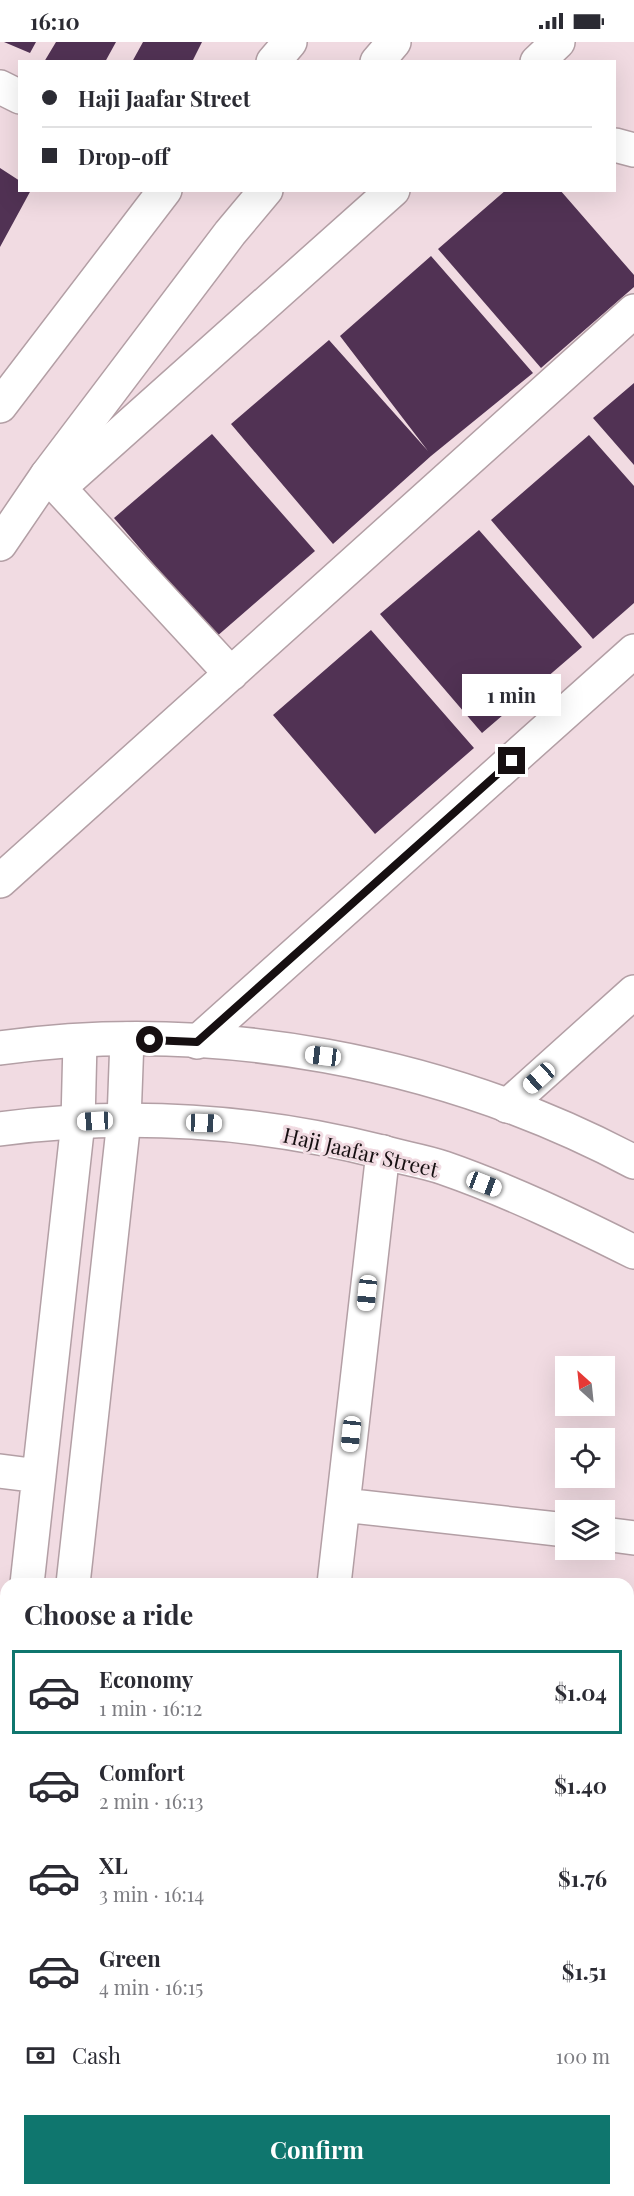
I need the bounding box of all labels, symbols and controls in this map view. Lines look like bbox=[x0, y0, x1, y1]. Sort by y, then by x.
text: 16:10 bbox=[30, 6, 80, 36]
text: Haji Jaafar Street bbox=[78, 83, 250, 113]
text: Drop-off bbox=[78, 141, 169, 171]
callout: 1 min bbox=[462, 674, 562, 716]
text: 1 min bbox=[487, 681, 536, 708]
route end bbox=[498, 747, 525, 774]
route start bbox=[136, 1026, 163, 1053]
car bbox=[304, 1045, 342, 1067]
car bbox=[520, 1059, 558, 1097]
car bbox=[77, 1111, 113, 1131]
car bbox=[186, 1113, 222, 1133]
street label: Haji Jaafar Street bbox=[281, 1120, 442, 1183]
car bbox=[464, 1169, 504, 1199]
car bbox=[356, 1274, 378, 1312]
north arrow bbox=[555, 1356, 615, 1416]
map controls bbox=[555, 1356, 615, 1560]
car bbox=[340, 1415, 362, 1453]
button: locate bbox=[555, 1428, 615, 1488]
button: layers bbox=[555, 1500, 615, 1560]
text: Choose a ride bbox=[24, 1596, 193, 1632]
text: Economy bbox=[99, 1664, 193, 1694]
icon: car bbox=[27, 1665, 81, 1719]
text: $1.04 bbox=[554, 1677, 607, 1707]
text: 1 min · 16:12 bbox=[99, 1694, 202, 1721]
text: Comfort bbox=[99, 1757, 185, 1787]
icon: car bbox=[27, 1758, 81, 1812]
text: $1.40 bbox=[554, 1770, 607, 1800]
text: 2 min · 16:13 bbox=[99, 1787, 204, 1814]
text: XL bbox=[99, 1850, 128, 1880]
icon: car bbox=[27, 1851, 81, 1905]
text: $1.76 bbox=[558, 1863, 607, 1893]
text: 3 min · 16:14 bbox=[99, 1880, 204, 1907]
text: Green bbox=[99, 1943, 161, 1973]
icon: car bbox=[27, 1944, 81, 1998]
text: $1.51 bbox=[562, 1956, 607, 1986]
text: 4 min · 16:15 bbox=[99, 1973, 203, 2000]
icon: cash bbox=[24, 2039, 57, 2072]
text: Cash bbox=[72, 2040, 121, 2070]
text: 100 m bbox=[556, 2042, 610, 2069]
button: Confirm bbox=[24, 2115, 610, 2184]

